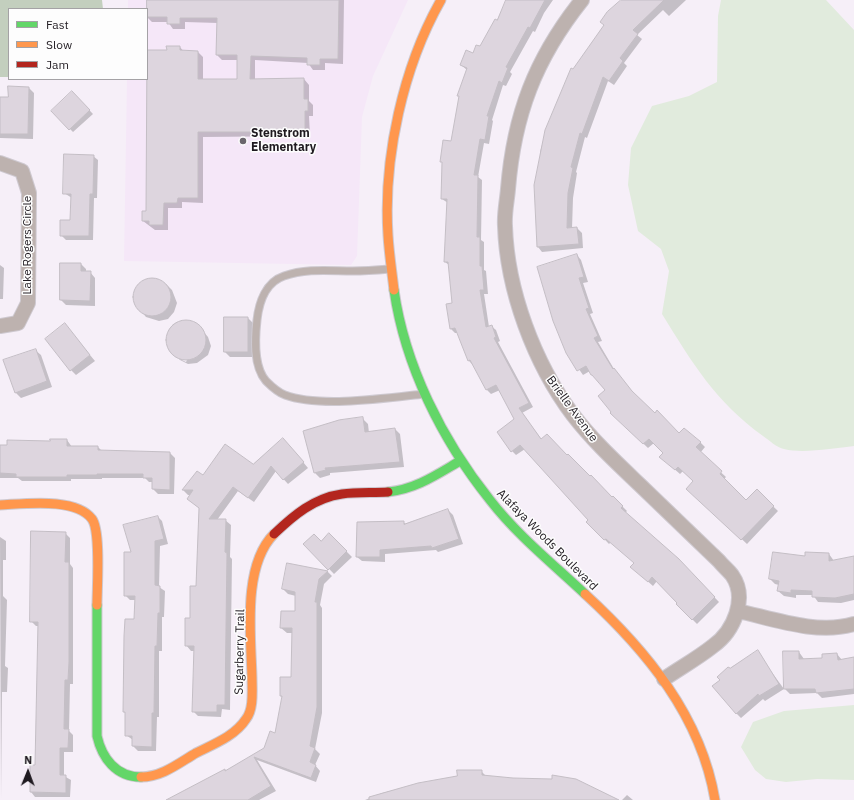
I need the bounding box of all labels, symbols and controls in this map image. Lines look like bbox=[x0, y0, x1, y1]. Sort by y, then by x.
legend bbox=[8, 8, 148, 80]
text: Fast bbox=[46, 17, 69, 32]
text: Slow bbox=[46, 37, 72, 52]
text: Jam bbox=[46, 57, 69, 72]
place label: Stenstrom Elementary bbox=[251, 127, 316, 155]
marker: Stenstrom Elementary bbox=[238, 136, 248, 146]
street label: Lake Rogers Circle bbox=[21, 196, 35, 294]
street label: Brielle Avenue bbox=[543, 373, 601, 445]
street label: Alafaya Woods Boulevard bbox=[494, 487, 600, 593]
street label: Sugarberry Trail bbox=[232, 609, 248, 695]
north arrow bbox=[8, 752, 48, 792]
text: N bbox=[24, 753, 32, 767]

